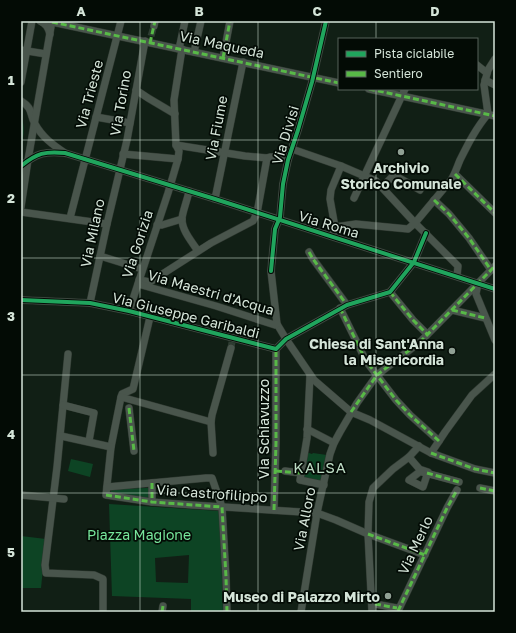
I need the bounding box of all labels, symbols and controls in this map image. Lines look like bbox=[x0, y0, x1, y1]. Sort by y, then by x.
text: A bbox=[76, 3, 86, 19]
text: B bbox=[194, 3, 204, 19]
text: C bbox=[312, 3, 322, 19]
text: D bbox=[430, 3, 440, 19]
street label: Via Maqueda bbox=[178, 27, 266, 61]
legend bbox=[338, 38, 478, 90]
text: Pista ciclabile bbox=[374, 46, 454, 61]
street label: Via Trieste bbox=[72, 58, 106, 130]
text: Sentiero bbox=[374, 66, 423, 81]
street label: Via Torino bbox=[106, 69, 134, 137]
text: 1 bbox=[8, 72, 15, 88]
street label: Via Fiume bbox=[201, 94, 231, 162]
street label: Via Divisi bbox=[268, 103, 302, 167]
marker: Archivio Storico Comunale bbox=[396, 147, 406, 157]
place label: Archivio Storico Comunale bbox=[341, 159, 461, 192]
text: 2 bbox=[7, 190, 15, 206]
street label: Via Milano bbox=[76, 197, 108, 269]
street label: Via Roma bbox=[297, 207, 361, 241]
street label: Via Gorizia bbox=[118, 208, 156, 280]
street label: Via Maestri d'Acqua bbox=[146, 266, 276, 318]
street label: Via Giuseppe Garibaldi bbox=[111, 288, 261, 342]
text: 3 bbox=[7, 308, 15, 324]
place label: Chiesa di Sant'Anna la Misericordia bbox=[309, 335, 444, 368]
marker: Chiesa di Sant'Anna la Misericordia bbox=[447, 346, 457, 356]
street label: Via Schiavuzzo bbox=[255, 379, 272, 479]
text: 4 bbox=[7, 426, 15, 442]
district label: KALSA bbox=[293, 458, 347, 476]
street label: Via Castrofilippo bbox=[156, 481, 268, 505]
street label: Via Alloro bbox=[289, 486, 319, 552]
street label: Via Merlo bbox=[394, 513, 436, 577]
park label: Piazza Magione bbox=[87, 526, 191, 543]
text: 5 bbox=[7, 544, 15, 560]
place label: Museo di Palazzo Mirto bbox=[223, 588, 380, 605]
marker: Museo di Palazzo Mirto bbox=[383, 591, 393, 601]

